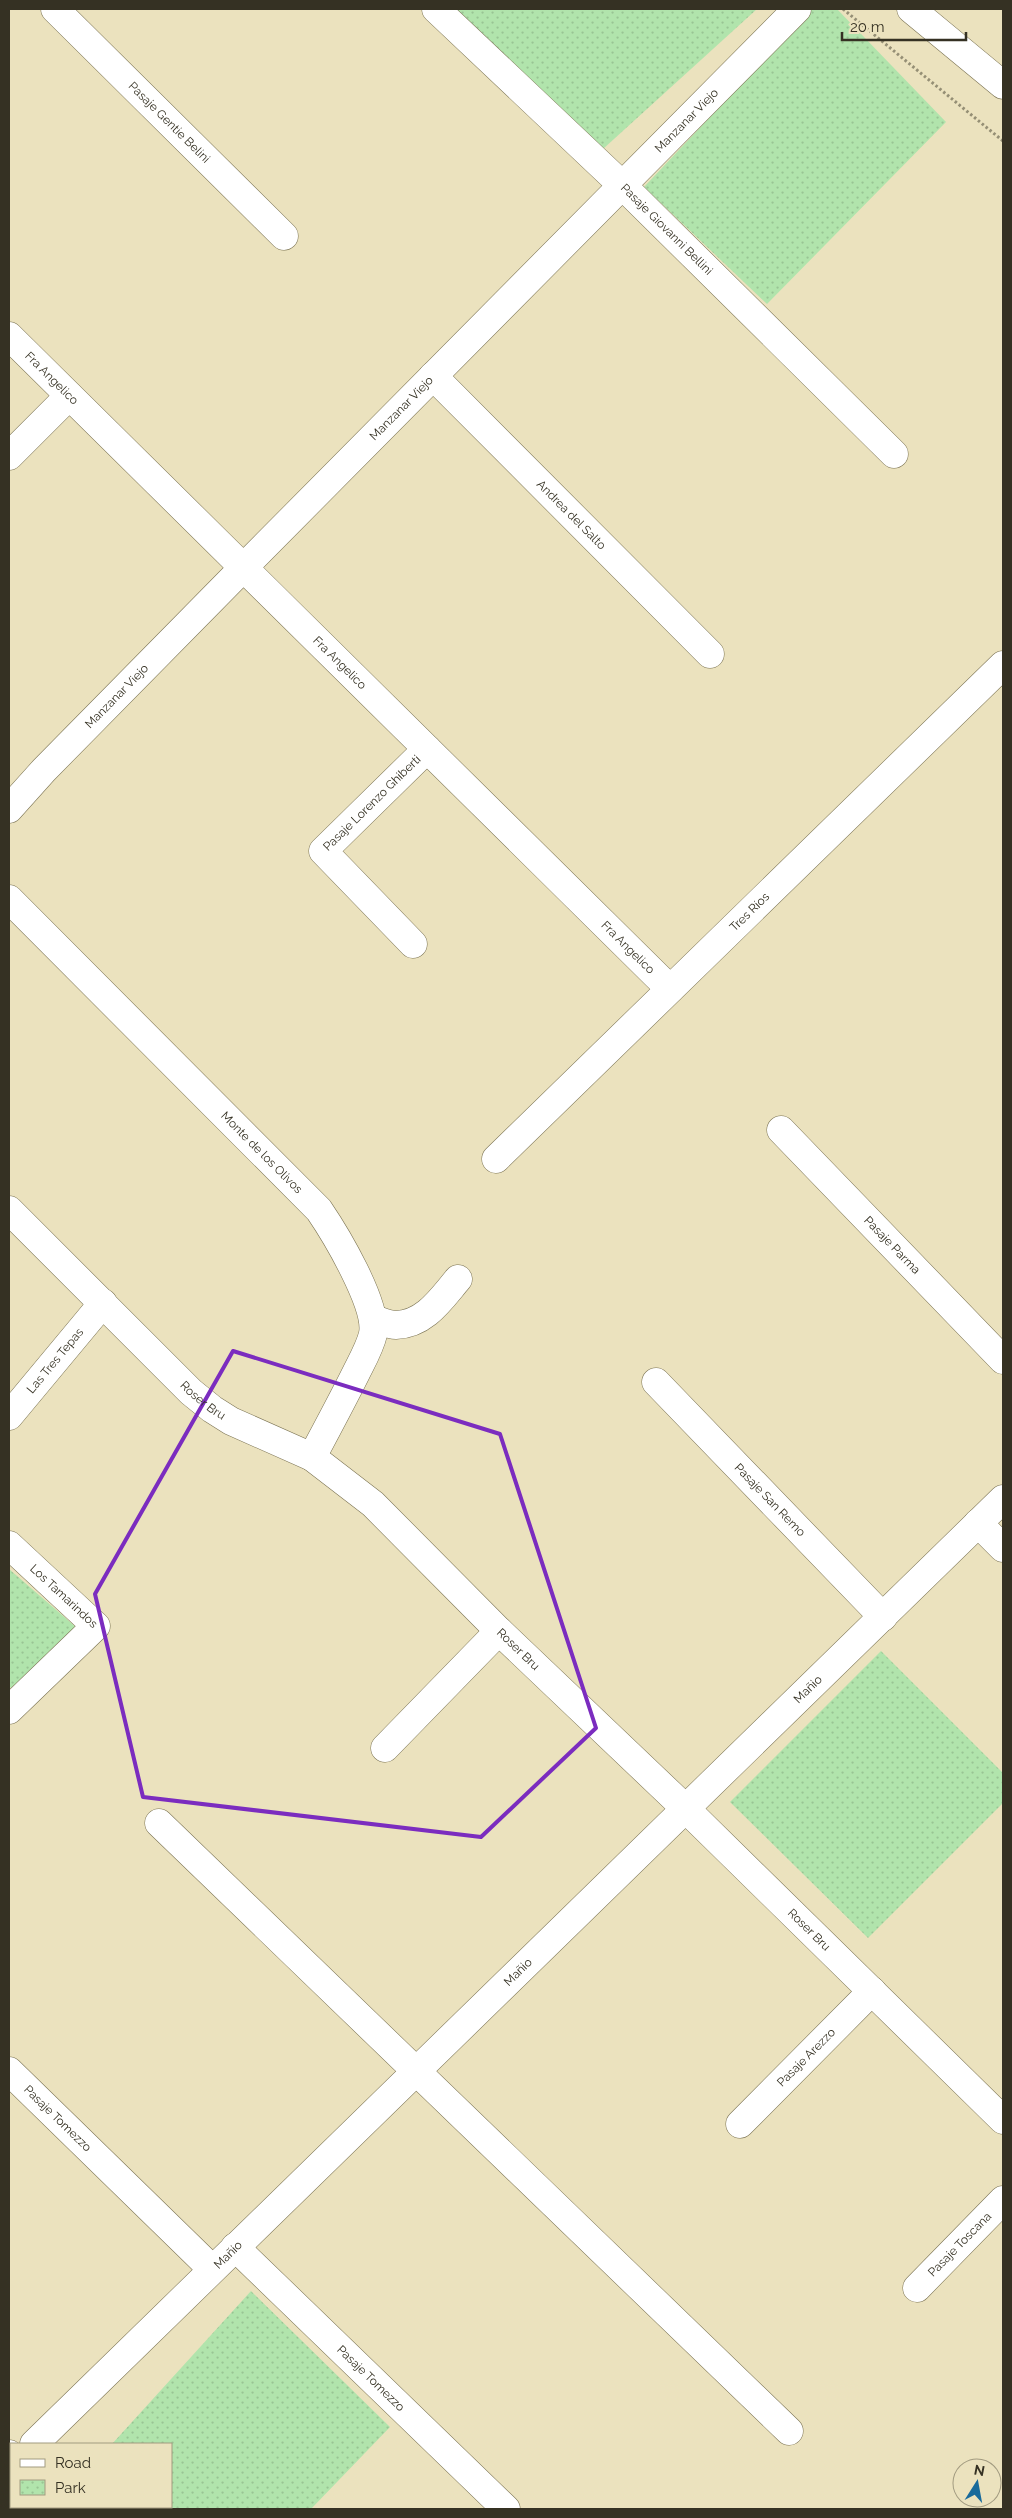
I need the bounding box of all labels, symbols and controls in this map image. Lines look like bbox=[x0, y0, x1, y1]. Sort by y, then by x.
scale bar bbox=[842, 10, 966, 42]
text: 20 m bbox=[850, 18, 885, 36]
street label: Pasaje Gentie Belini bbox=[126, 79, 213, 166]
street label: Manzanar Viejo bbox=[652, 86, 721, 155]
street label: Pasaje Giovanni Bellini bbox=[618, 181, 716, 278]
street label: Fra Angelico bbox=[22, 349, 81, 407]
street label: Manzanar Viejo bbox=[367, 373, 436, 443]
street label: Andrea del Salto bbox=[534, 477, 609, 552]
street label: Fra Angelico bbox=[310, 633, 369, 692]
street label: Manzanar Viejo bbox=[82, 661, 151, 731]
street label: Pasaje Lorenzo Ghiberti bbox=[320, 752, 424, 854]
street label: Tres Ríos bbox=[727, 890, 772, 934]
street label: Fra Angelico bbox=[598, 918, 657, 977]
street label: Monte de los Olivos bbox=[218, 1109, 305, 1196]
street label: Pasaje Parma bbox=[861, 1213, 923, 1277]
street label: Las Tres Tepas bbox=[24, 1325, 86, 1396]
street label: Roser Bru bbox=[177, 1378, 228, 1423]
street label: Pasaje San Remo bbox=[732, 1461, 808, 1539]
street label: Los Tamarindos bbox=[27, 1561, 101, 1631]
street label: Roser Bru bbox=[494, 1626, 543, 1673]
street label: Mañio bbox=[791, 1672, 825, 1706]
street label: Roser Bru bbox=[785, 1906, 833, 1954]
street label: Mañio bbox=[501, 1955, 535, 1989]
street label: Pasaje Arezzo bbox=[774, 2025, 838, 2089]
street label: Pasaje Tomezzo bbox=[21, 2082, 94, 2154]
street label: Pasaje Toscana bbox=[925, 2209, 994, 2279]
street label: Mañio bbox=[211, 2238, 245, 2272]
street label: Pasaje Tomezzo bbox=[334, 2343, 408, 2414]
legend bbox=[10, 2443, 172, 2508]
text: Road bbox=[55, 2454, 91, 2472]
north arrow bbox=[952, 2458, 1002, 2508]
text: N bbox=[973, 2461, 986, 2479]
text: Park bbox=[55, 2479, 86, 2497]

